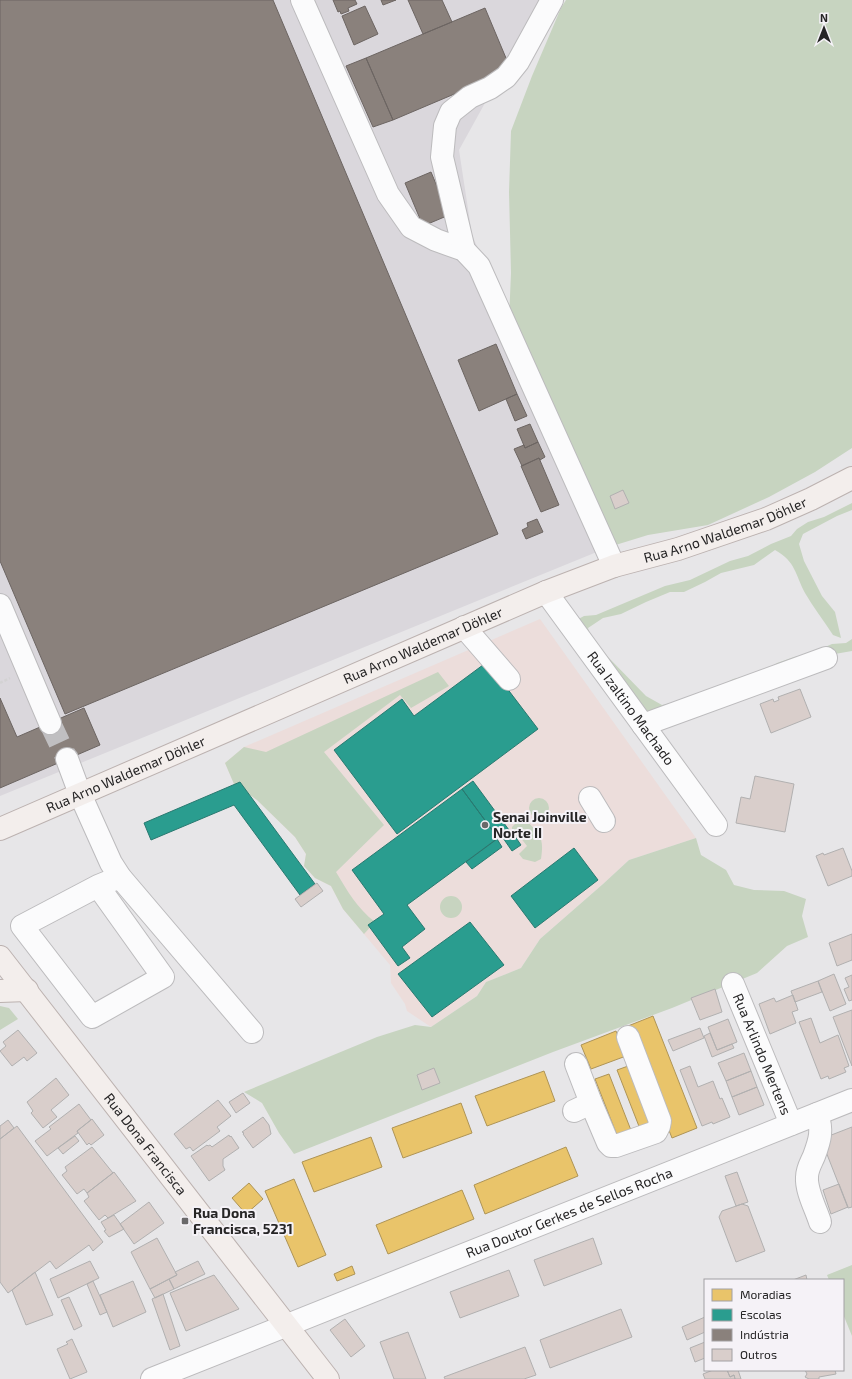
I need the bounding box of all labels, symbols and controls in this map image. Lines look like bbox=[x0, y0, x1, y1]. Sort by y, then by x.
north arrow bbox=[804, 8, 844, 48]
text: N bbox=[820, 11, 828, 24]
street label: Rua Arno Waldemar Döhler bbox=[642, 493, 810, 566]
street label: Rua Arno Waldemar Döhler bbox=[340, 603, 505, 687]
street label: Rua Izaltino Machado bbox=[584, 648, 678, 768]
street label: Rua Arno Waldemar Döhler bbox=[43, 732, 208, 816]
place label: Senai Joinville Norte II bbox=[493, 808, 587, 841]
marker: Senai Joinville Norte II bbox=[480, 820, 490, 830]
street label: Rua Arlindo Mertens bbox=[730, 991, 795, 1117]
street label: Rua Dona Francisca bbox=[101, 1089, 191, 1198]
street label: Rua Doutor Gerkes de Sellos Rocha bbox=[463, 1163, 675, 1261]
place label: Rua Dona Francisca, 5231 bbox=[193, 1204, 293, 1237]
marker: Rua Dona Francisca, 5231 bbox=[180, 1216, 190, 1226]
legend bbox=[704, 1279, 844, 1371]
text: Moradias bbox=[740, 1287, 791, 1301]
text: Escolas bbox=[740, 1307, 782, 1321]
text: Indústria bbox=[740, 1327, 789, 1341]
text: Outros bbox=[740, 1347, 777, 1361]

